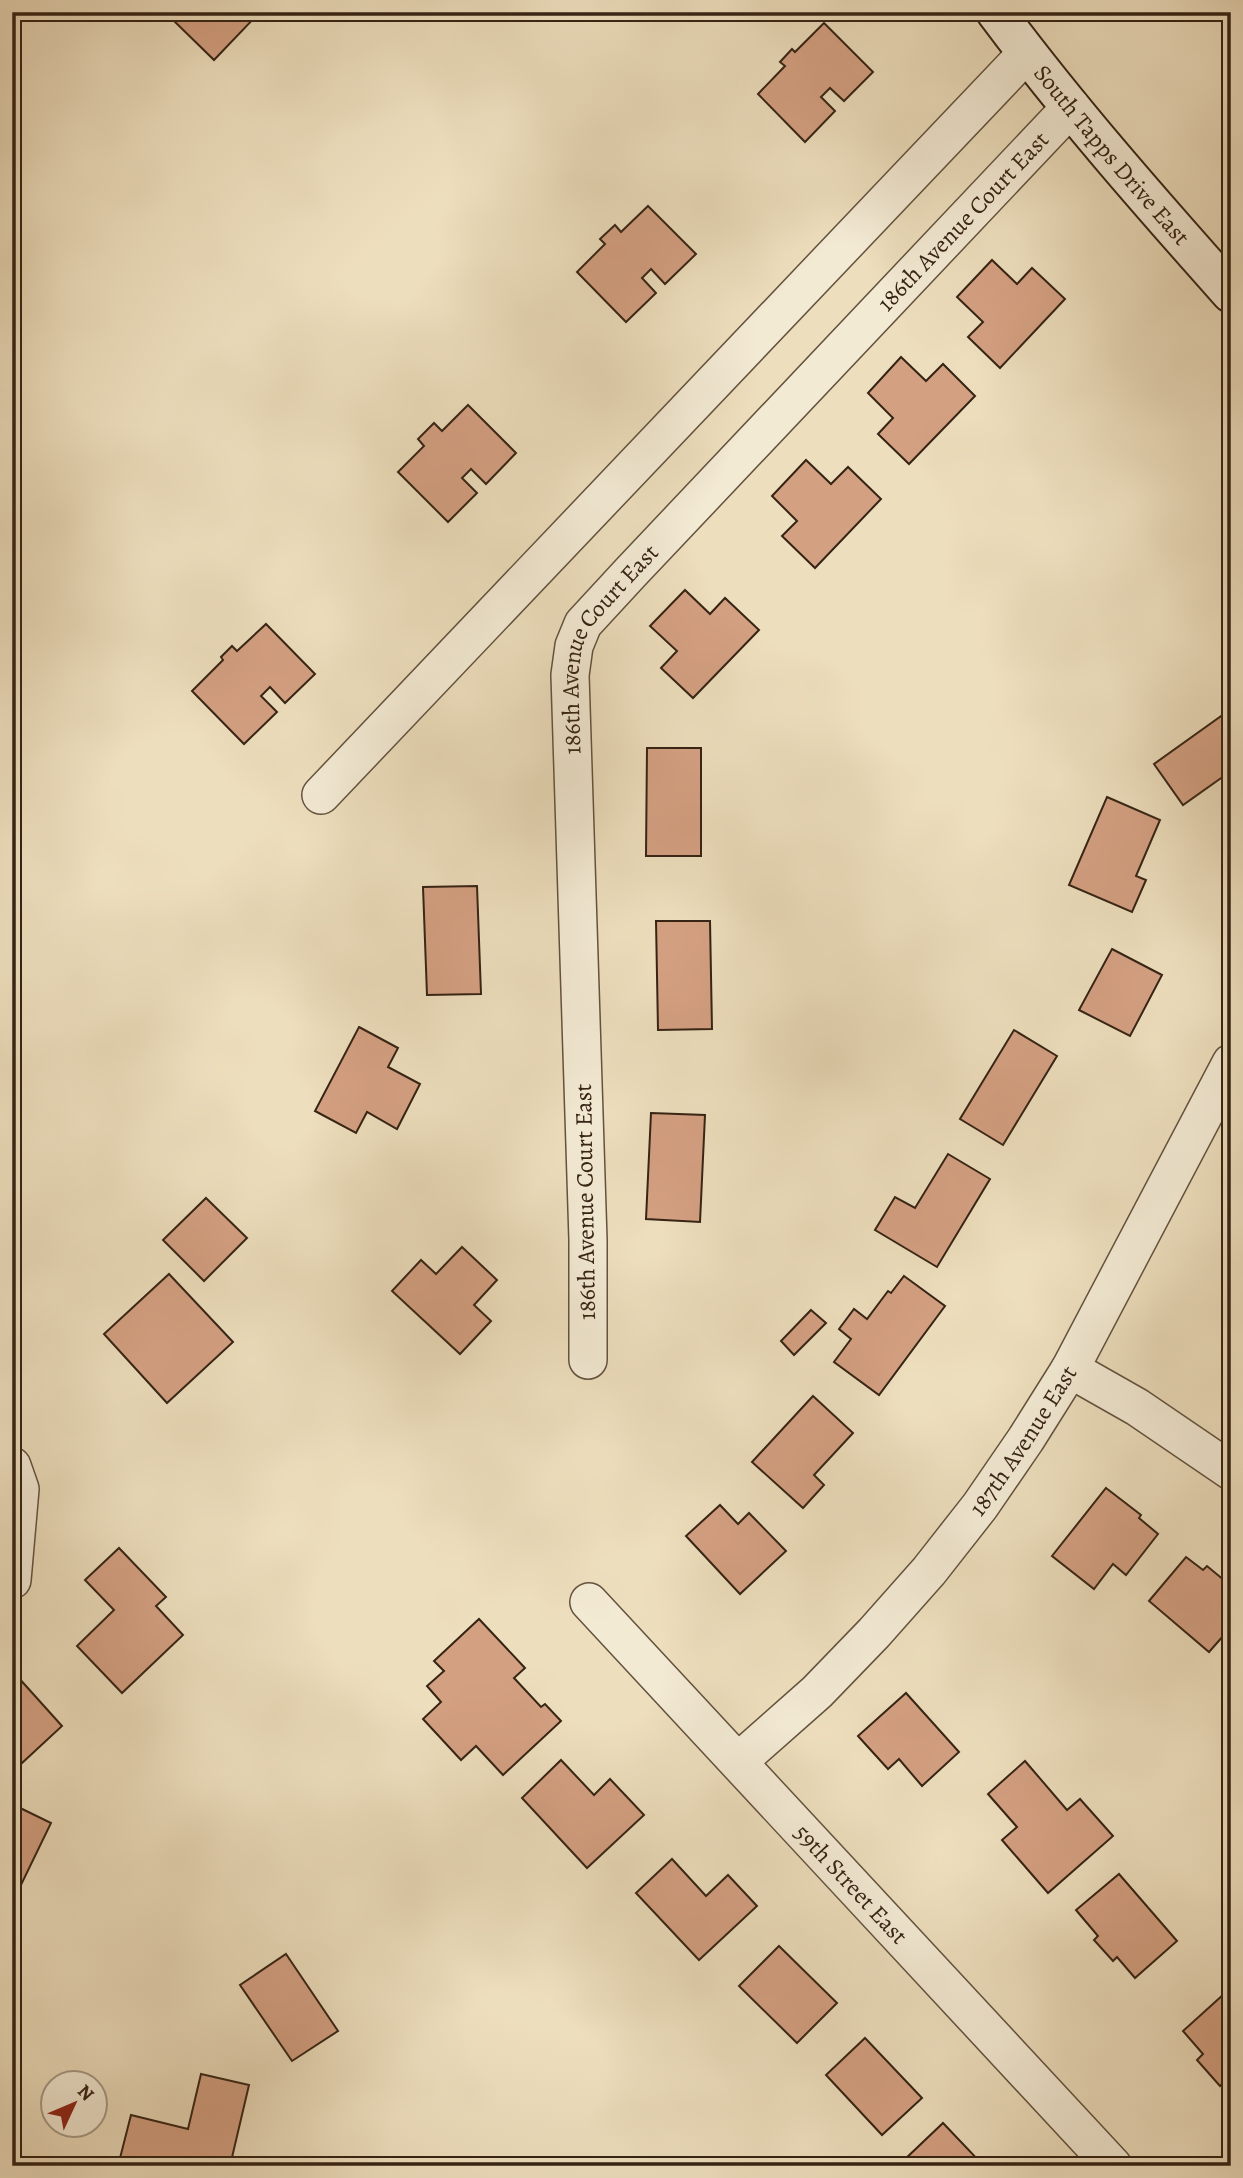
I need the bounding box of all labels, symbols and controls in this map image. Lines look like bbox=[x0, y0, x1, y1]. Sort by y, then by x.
street label: South Tapps Drive East bbox=[1026, 58, 1197, 252]
street label: 186th Avenue Court East bbox=[870, 124, 1056, 318]
street label: 186th Avenue Court East bbox=[554, 537, 665, 755]
street label: 186th Avenue Court East bbox=[567, 1083, 603, 1320]
street label: 187th Avenue East bbox=[962, 1359, 1084, 1523]
street label: 59th Street East bbox=[787, 1817, 915, 1951]
north arrow bbox=[38, 2070, 108, 2140]
text: N bbox=[71, 2079, 100, 2107]

